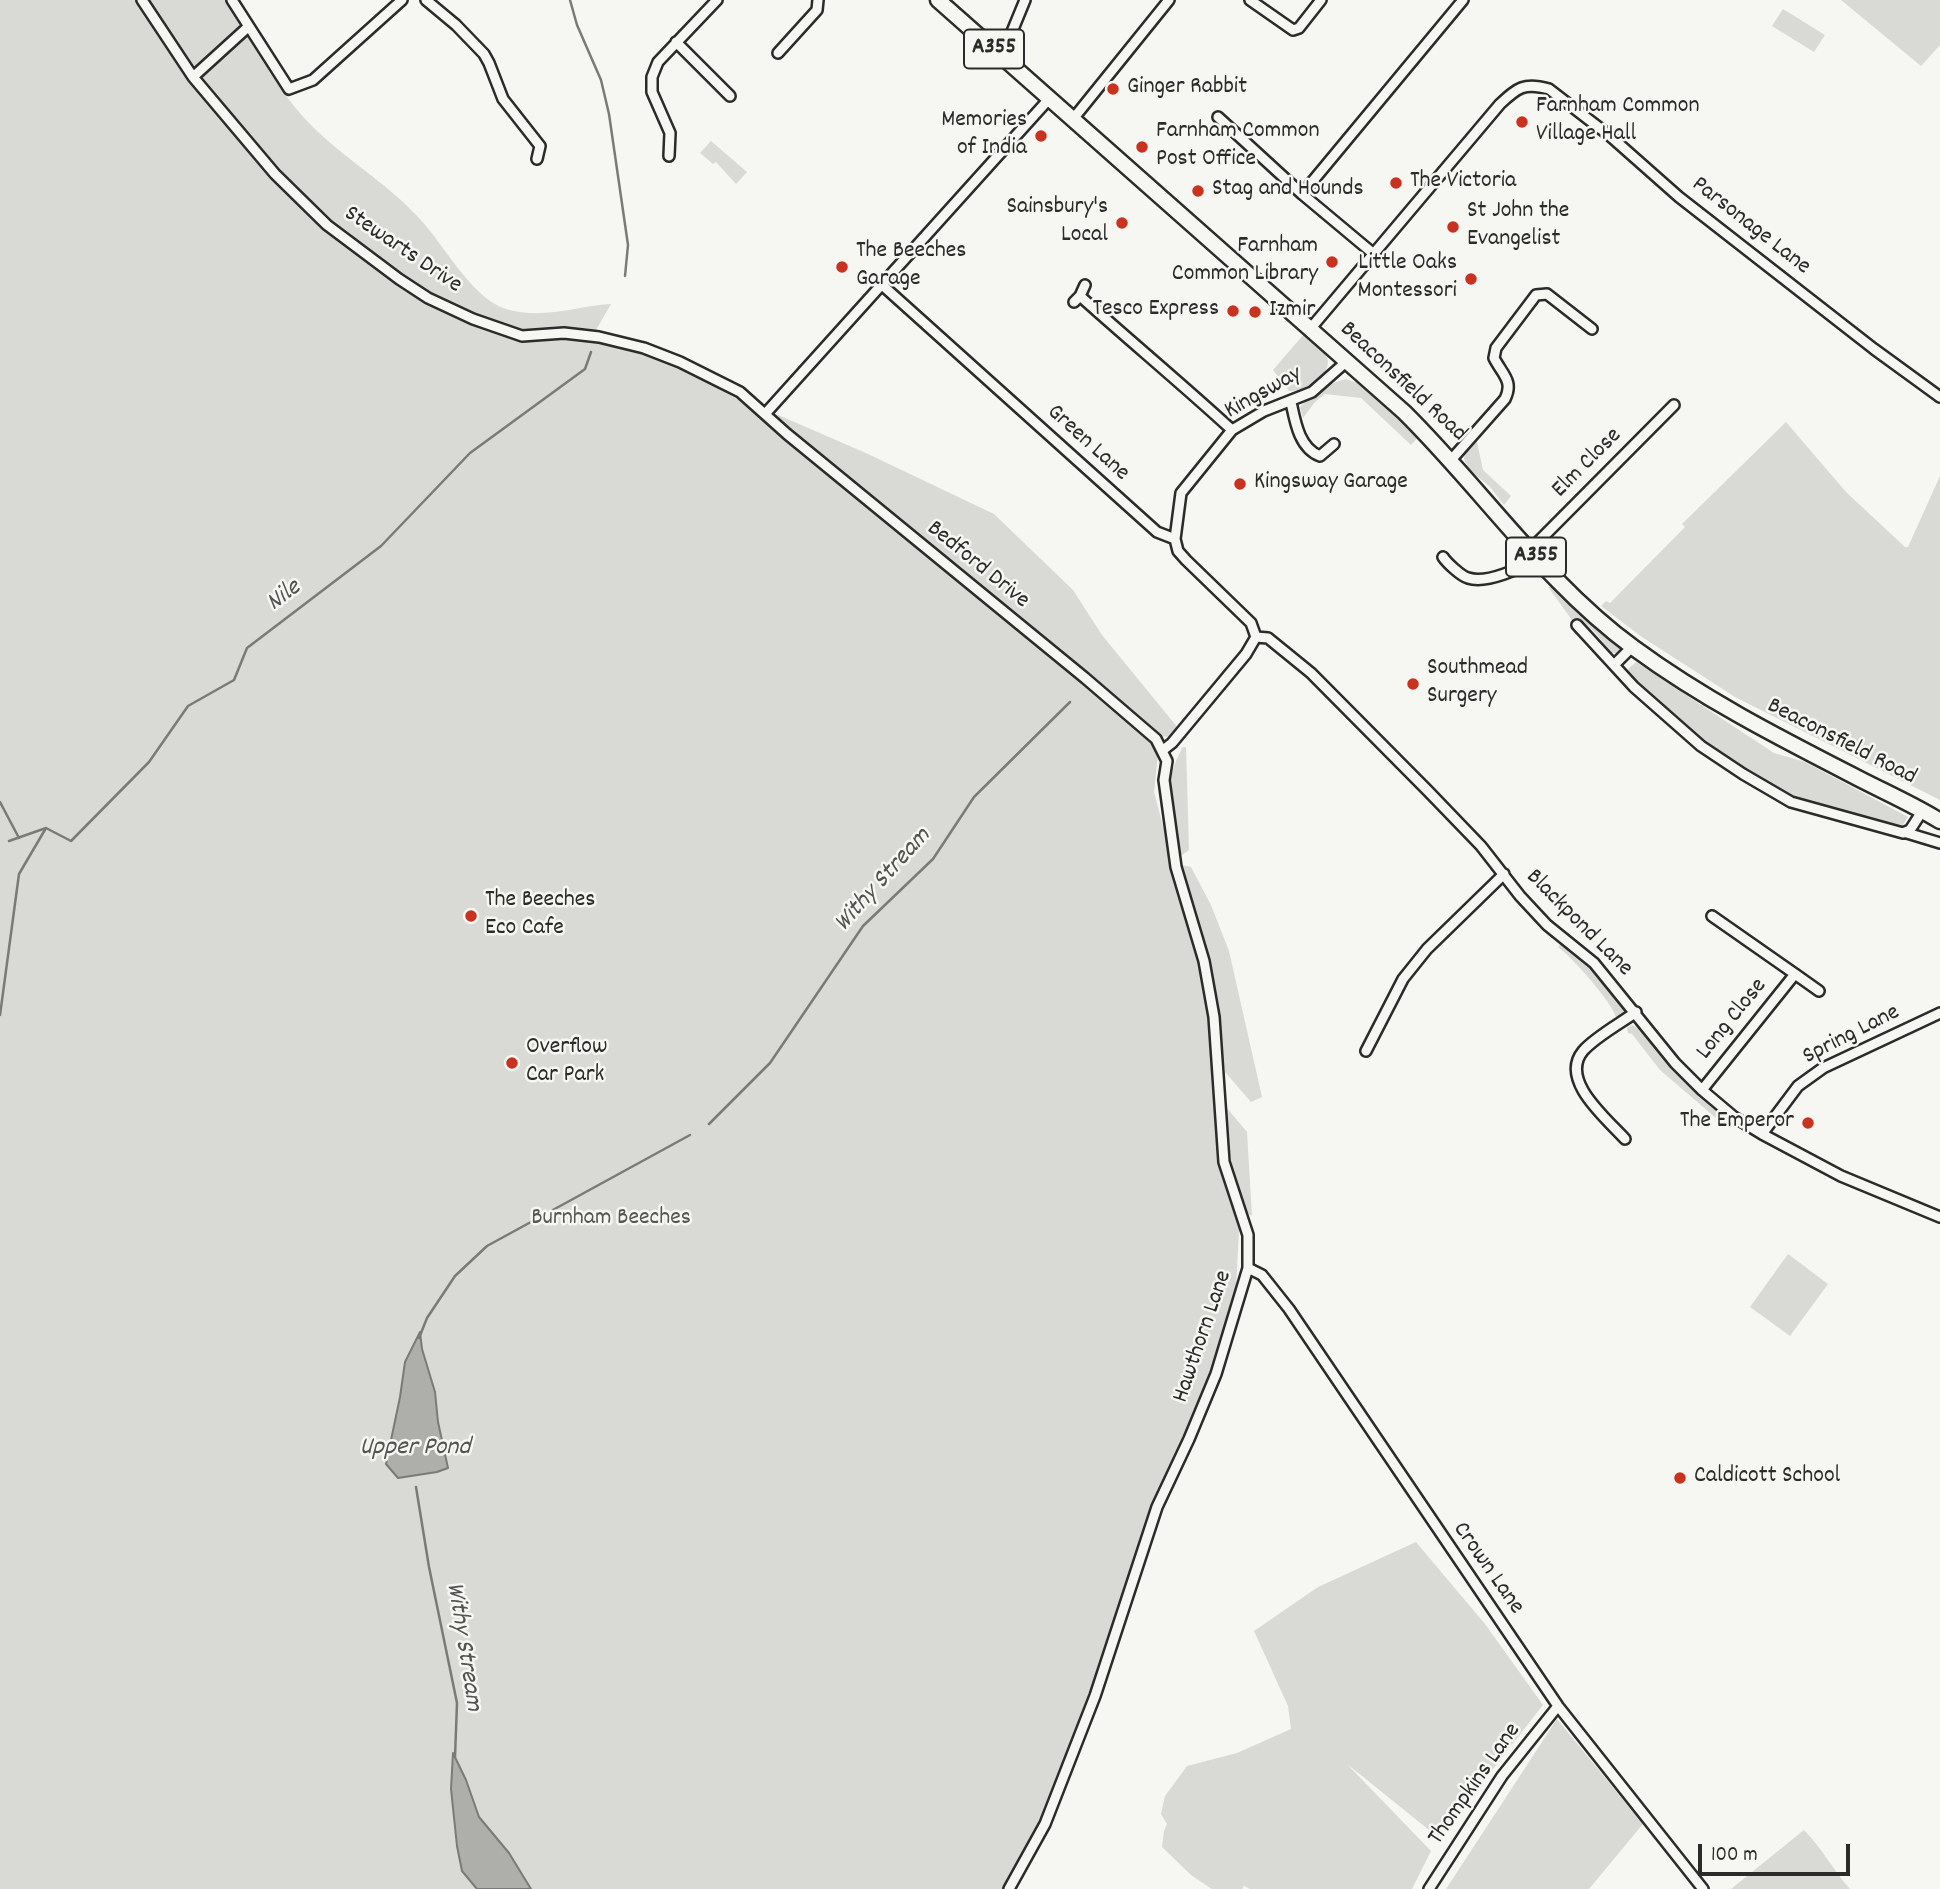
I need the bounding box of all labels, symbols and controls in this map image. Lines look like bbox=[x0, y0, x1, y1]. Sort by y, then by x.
road number: A355 bbox=[964, 30, 1024, 68]
place label: Ginger Rabbit bbox=[1127, 75, 1247, 103]
marker: Ginger Rabbit bbox=[1105, 81, 1121, 97]
place label: Farnham Common Village Hall bbox=[1536, 94, 1699, 150]
place label: Memories of India bbox=[941, 108, 1027, 164]
marker: Farnham Common Village Hall bbox=[1514, 114, 1530, 130]
place label: Farnham Common Post Office bbox=[1156, 119, 1319, 175]
marker: Memories of India bbox=[1033, 128, 1049, 144]
marker: Farnham Common Post Office bbox=[1134, 139, 1150, 155]
place label: The Victoria bbox=[1410, 169, 1516, 197]
street label: Parsonage Lane bbox=[1685, 171, 1815, 283]
marker: The Victoria bbox=[1388, 175, 1404, 191]
place label: Stag and Hounds bbox=[1212, 177, 1364, 205]
marker: Stag and Hounds bbox=[1190, 183, 1206, 199]
place label: Sainsbury's Local bbox=[1006, 195, 1108, 251]
place label: St John the Evangelist bbox=[1467, 199, 1569, 255]
street label: Stewarts Drive bbox=[337, 201, 467, 301]
marker: Sainsbury's Local bbox=[1114, 215, 1130, 231]
marker: St John the Evangelist bbox=[1445, 219, 1461, 235]
place label: Farnham Common Library bbox=[1172, 234, 1318, 290]
place label: The Beeches Garage bbox=[856, 239, 966, 295]
place label: Little Oaks Montessori bbox=[1358, 251, 1457, 307]
marker: Farnham Common Library bbox=[1324, 254, 1340, 270]
marker: The Beeches Garage bbox=[834, 259, 850, 275]
marker: Little Oaks Montessori bbox=[1463, 271, 1479, 287]
place label: Tesco Express bbox=[1092, 297, 1219, 325]
place label: Izmir bbox=[1269, 298, 1315, 326]
marker: Tesco Express bbox=[1225, 303, 1241, 319]
marker: Izmir bbox=[1247, 304, 1263, 320]
street label: Beaconsfield Road bbox=[1332, 317, 1472, 449]
street label: Kingsway bbox=[1220, 361, 1308, 427]
street label: Green Lane bbox=[1040, 399, 1134, 489]
street label: Elm Close bbox=[1547, 423, 1629, 505]
place label: Kingsway Garage bbox=[1254, 470, 1408, 498]
marker: Kingsway Garage bbox=[1232, 476, 1248, 492]
street label: Bedford Drive bbox=[920, 516, 1034, 616]
road number: A355 bbox=[1506, 538, 1566, 576]
water label: Nile bbox=[262, 574, 308, 620]
place label: Southmead Surgery bbox=[1427, 656, 1528, 712]
marker: Southmead Surgery bbox=[1405, 676, 1421, 692]
street label: Beaconsfield Road bbox=[1762, 693, 1920, 793]
water label: Withy Stream bbox=[829, 822, 939, 940]
street label: Blackpond Lane bbox=[1518, 864, 1638, 984]
place label: The Beeches Eco Cafe bbox=[485, 888, 595, 944]
marker: The Beeches Eco Cafe bbox=[463, 908, 479, 924]
street label: Long Close bbox=[1691, 973, 1775, 1067]
street label: Spring Lane bbox=[1799, 999, 1905, 1073]
place label: Overflow Car Park bbox=[526, 1035, 607, 1091]
marker: Overflow Car Park bbox=[504, 1055, 520, 1071]
place label: The Emperor bbox=[1680, 1109, 1794, 1137]
marker: The Emperor bbox=[1800, 1115, 1816, 1131]
park label: Burnham Beeches bbox=[531, 1206, 691, 1234]
street label: Hawthorn Lane bbox=[1168, 1267, 1240, 1407]
water label: Upper Pond bbox=[359, 1433, 471, 1465]
place label: Caldicott School bbox=[1694, 1464, 1840, 1492]
marker: Caldicott School bbox=[1672, 1470, 1688, 1486]
street label: Crown Lane bbox=[1445, 1517, 1529, 1621]
water label: Withy Stream bbox=[436, 1580, 488, 1714]
street label: Thompkins Lane bbox=[1423, 1718, 1529, 1852]
scale bar bbox=[1702, 1829, 1854, 1873]
text: 100 m bbox=[1711, 1841, 1758, 1871]

